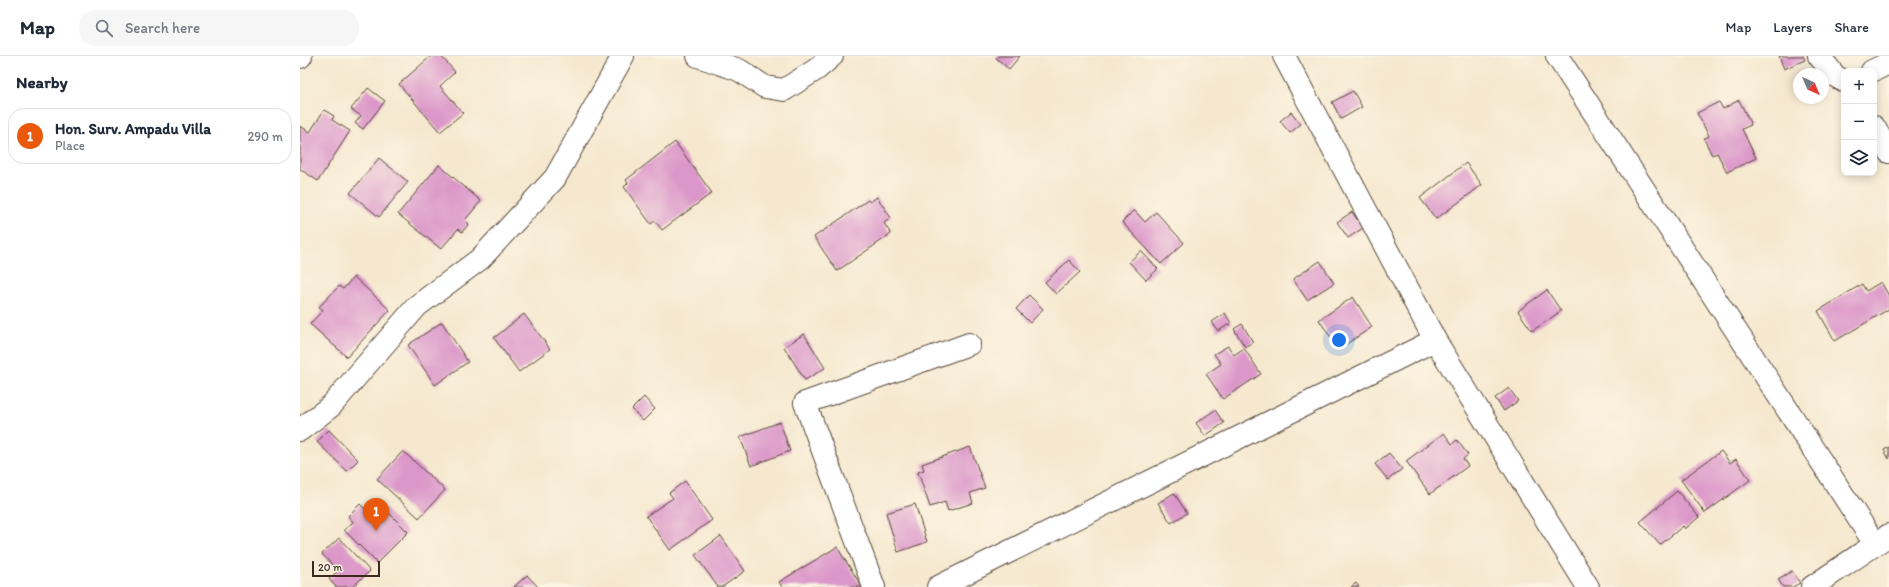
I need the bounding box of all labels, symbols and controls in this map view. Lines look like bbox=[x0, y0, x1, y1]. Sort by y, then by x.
search box bbox=[79, 10, 359, 46]
text: Map bbox=[20, 16, 55, 39]
icon: search bbox=[93, 17, 115, 39]
text: Search here bbox=[125, 19, 200, 37]
text: Map bbox=[1726, 19, 1751, 36]
text: Layers bbox=[1773, 19, 1812, 36]
text: Share bbox=[1834, 19, 1869, 36]
north arrow bbox=[1793, 68, 1829, 104]
map controls bbox=[1841, 68, 1877, 176]
button: + bbox=[1841, 68, 1877, 104]
text: Nearby bbox=[16, 72, 68, 92]
button: − bbox=[1841, 104, 1877, 140]
text: Hon. Surv. Ampadu Villa bbox=[55, 120, 211, 138]
text: 1 bbox=[27, 129, 33, 144]
text: 290 m bbox=[247, 129, 283, 144]
text: Place bbox=[55, 138, 85, 153]
button: layers bbox=[1841, 140, 1877, 176]
your location bbox=[1329, 330, 1349, 350]
pin: 1 bbox=[363, 498, 389, 531]
scale bar bbox=[312, 559, 380, 578]
text: 20 m bbox=[318, 561, 342, 574]

